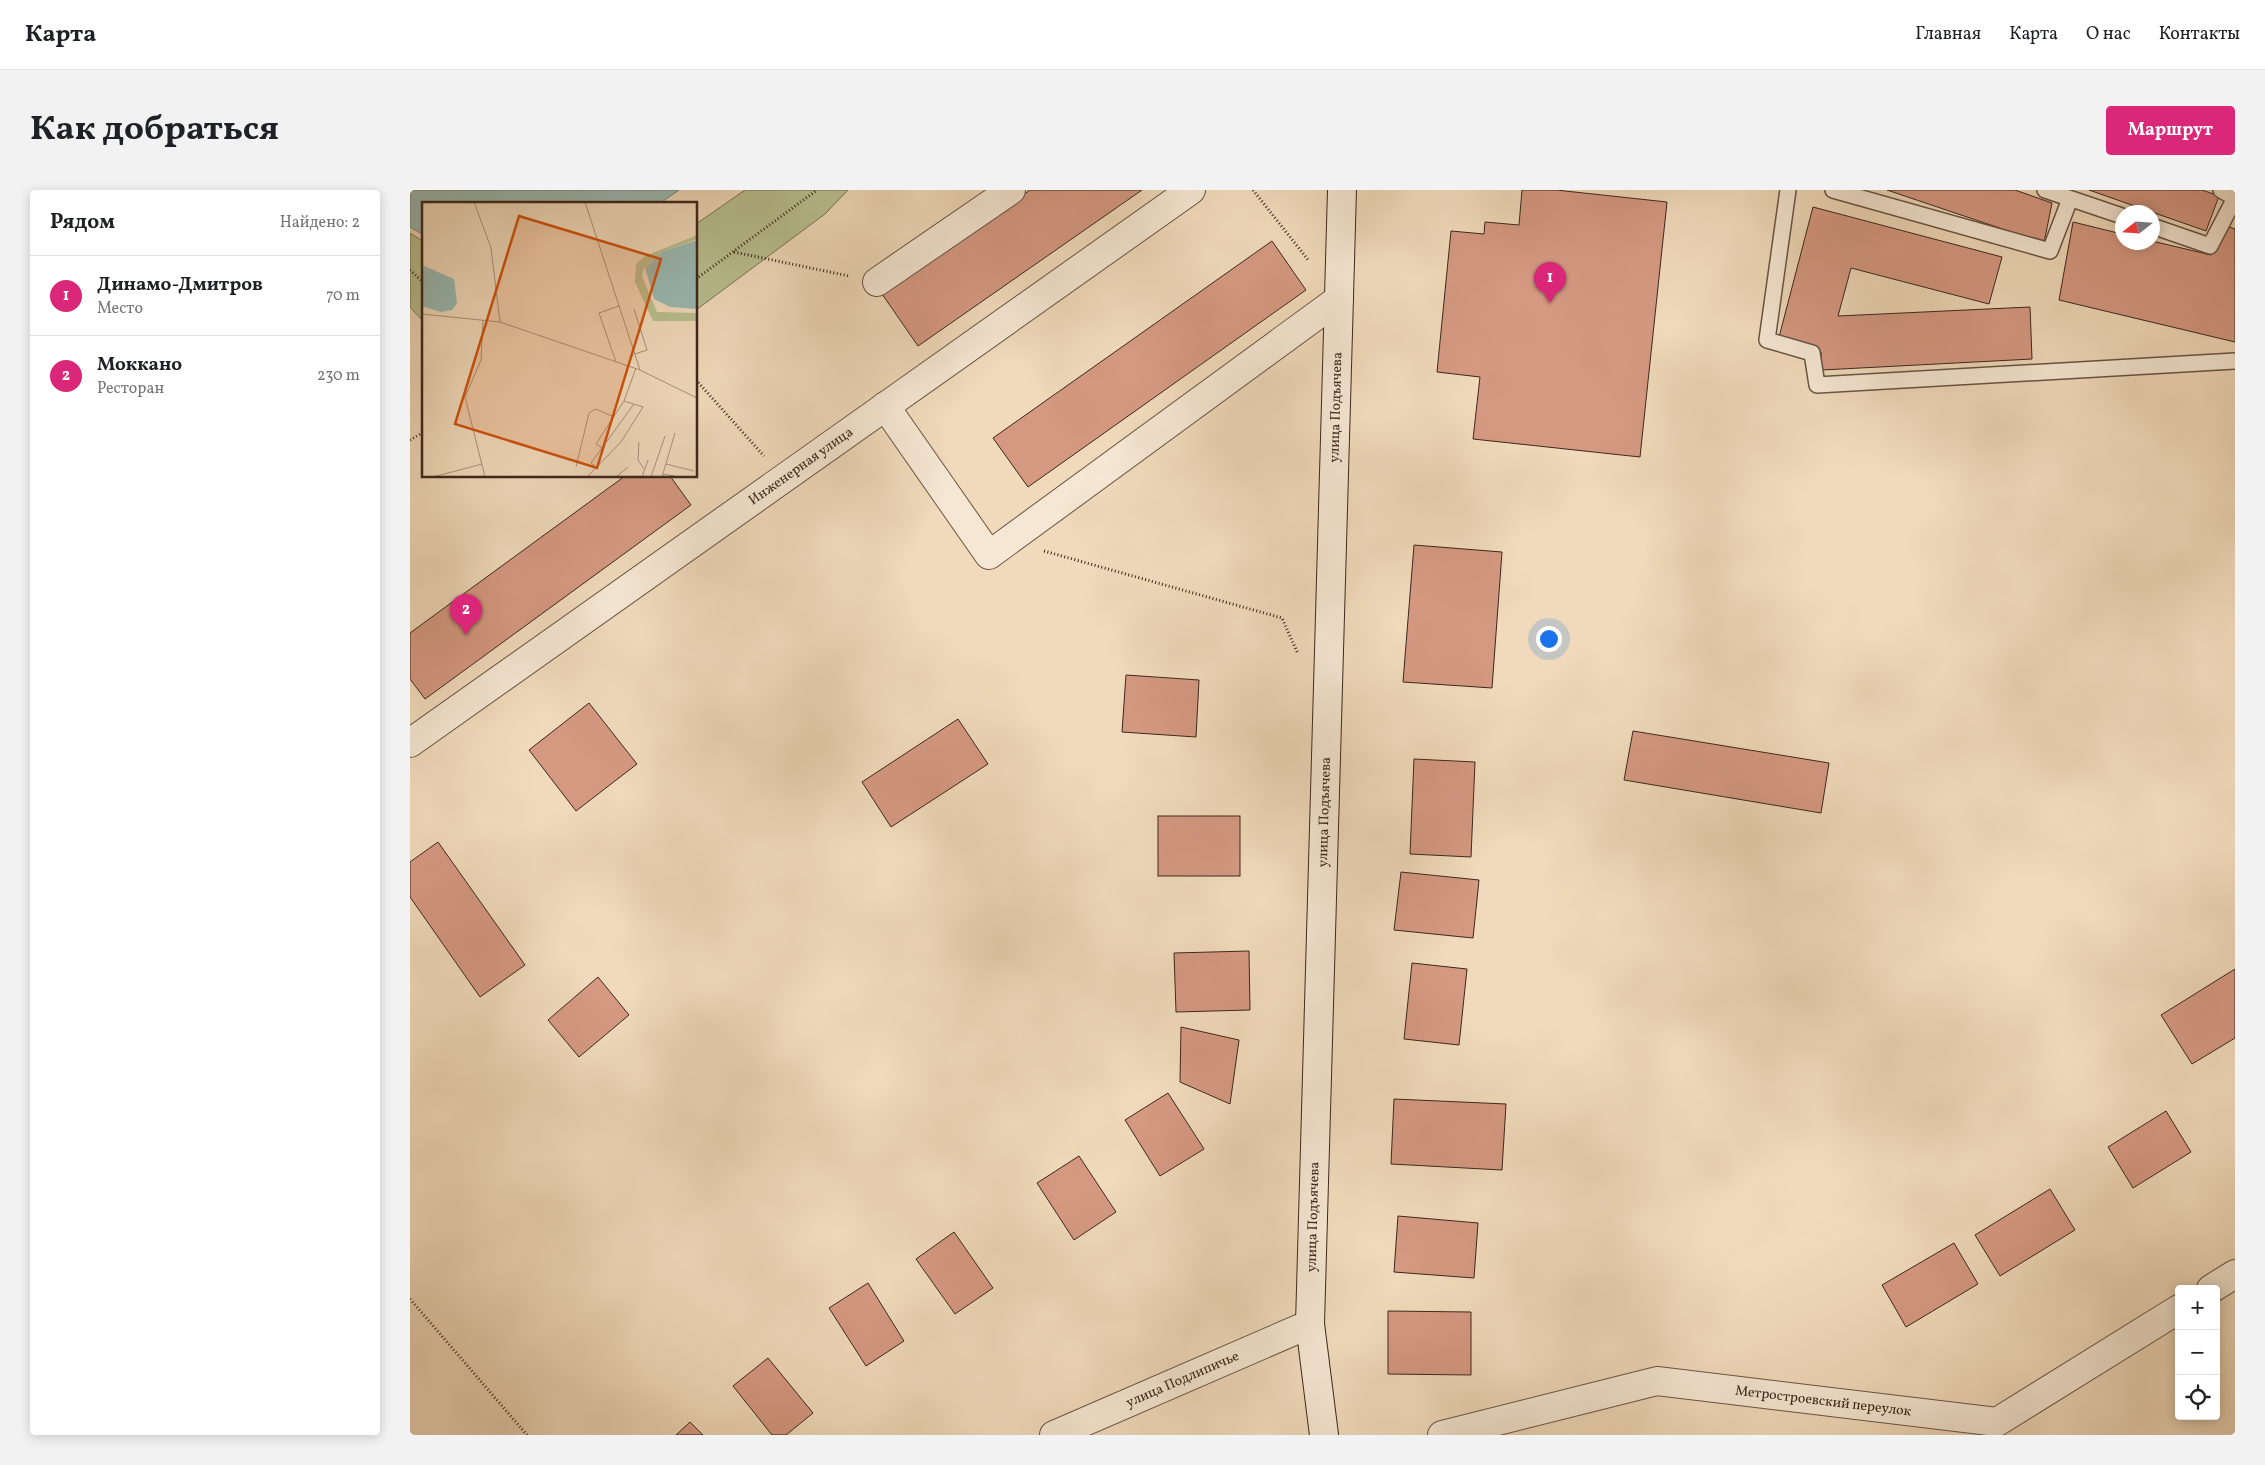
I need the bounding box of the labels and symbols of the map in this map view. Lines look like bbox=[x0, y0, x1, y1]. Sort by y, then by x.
inset map bbox=[422, 202, 698, 478]
north arrow bbox=[2115, 205, 2160, 250]
pin: 1 bbox=[1534, 262, 1566, 303]
street label: улица Подъячева bbox=[1325, 352, 1347, 463]
street label: Инженерная улица bbox=[745, 423, 857, 510]
pin: 2 bbox=[450, 594, 482, 635]
your location bbox=[1536, 626, 1562, 652]
street label: улица Подъячева bbox=[1313, 757, 1336, 868]
street label: улица Подъячева bbox=[1302, 1161, 1324, 1272]
street label: улица Подлипичье bbox=[1123, 1346, 1242, 1412]
street label: Метростроевский переулок bbox=[1734, 1381, 1913, 1421]

